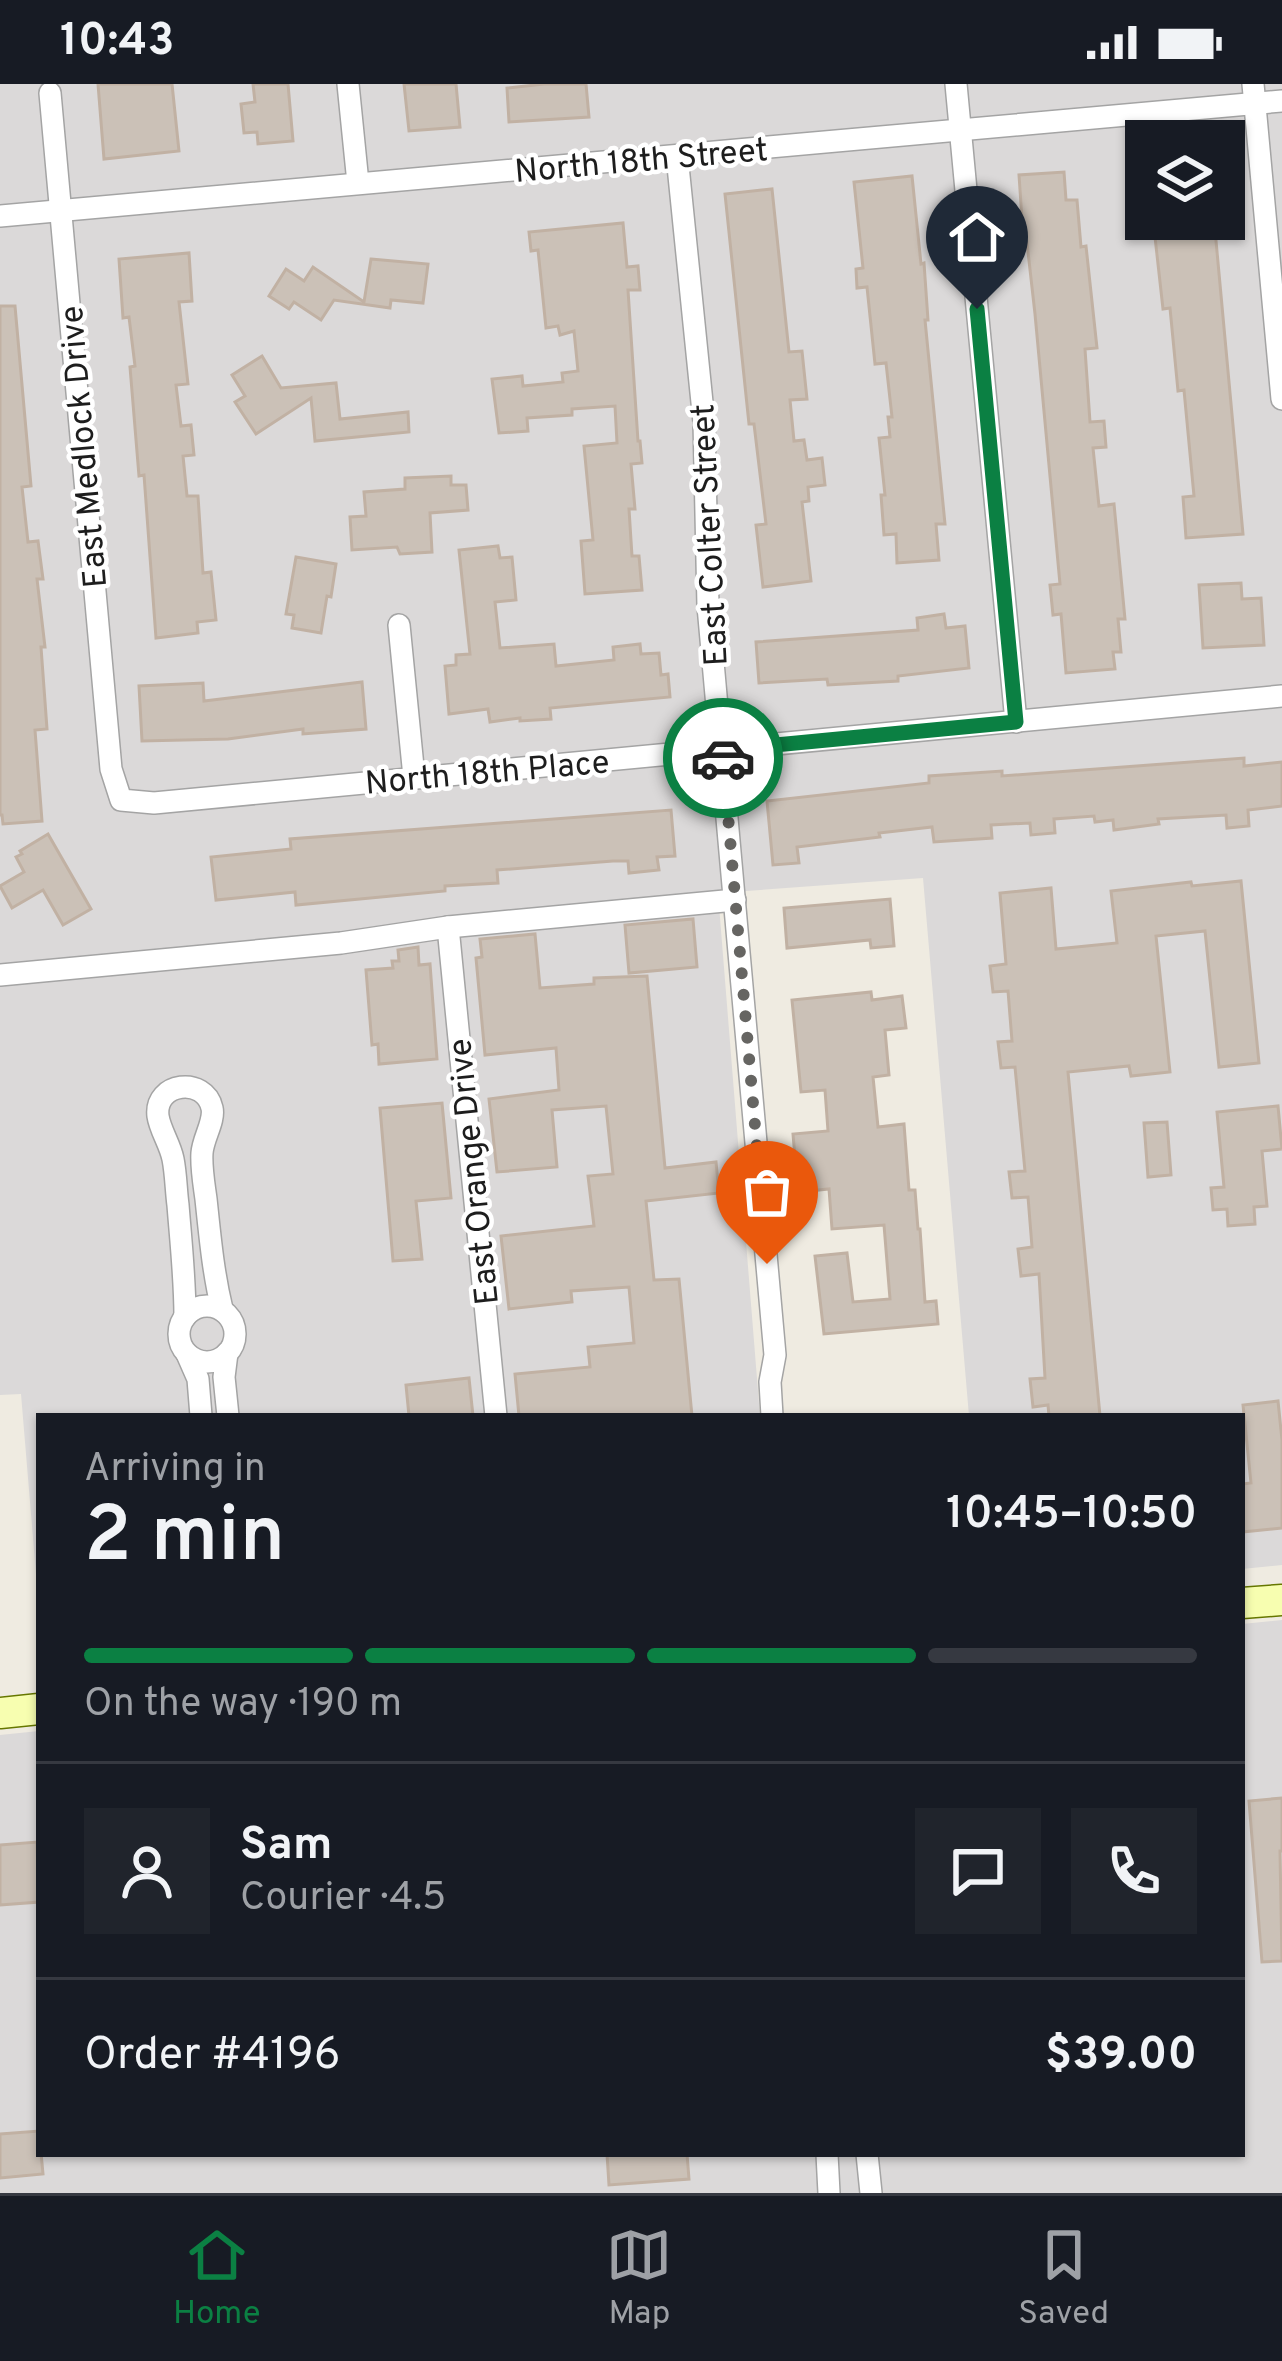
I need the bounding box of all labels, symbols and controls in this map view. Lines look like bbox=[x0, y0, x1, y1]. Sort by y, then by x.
text: 10:43 bbox=[60, 14, 174, 71]
map controls bbox=[1125, 120, 1245, 240]
button: layers bbox=[1125, 120, 1245, 240]
street label: North 18th Street bbox=[513, 131, 770, 195]
pin bbox=[926, 186, 1028, 309]
icon: home bbox=[944, 204, 1010, 270]
street label: East Medlock Drive bbox=[53, 304, 119, 590]
street label: East Colter Street bbox=[684, 403, 740, 667]
courier bbox=[663, 698, 783, 818]
icon: car bbox=[690, 725, 756, 791]
street label: North 18th Place bbox=[363, 743, 611, 807]
street label: East Orange Drive bbox=[441, 1036, 511, 1307]
pin bbox=[716, 1141, 818, 1264]
icon: bag bbox=[734, 1159, 800, 1225]
text: Arriving in bbox=[84, 1446, 266, 1495]
text: 10:45–10:50 bbox=[946, 1487, 1197, 1544]
text: 2 min bbox=[84, 1490, 285, 1589]
text: On the way · 190 m bbox=[84, 1681, 402, 1730]
button: person bbox=[84, 1808, 210, 1934]
button: chat bbox=[915, 1808, 1041, 1934]
button: phone bbox=[1071, 1808, 1197, 1934]
text: Sam bbox=[240, 1818, 332, 1875]
text: Courier · 4.5 bbox=[240, 1875, 446, 1924]
text: Order #4196 bbox=[84, 2028, 341, 2085]
text: $39.00 bbox=[1045, 2028, 1197, 2085]
tab: Home bbox=[173, 2222, 261, 2336]
tab: Map bbox=[606, 2222, 672, 2336]
tab: Saved bbox=[1018, 2222, 1109, 2336]

